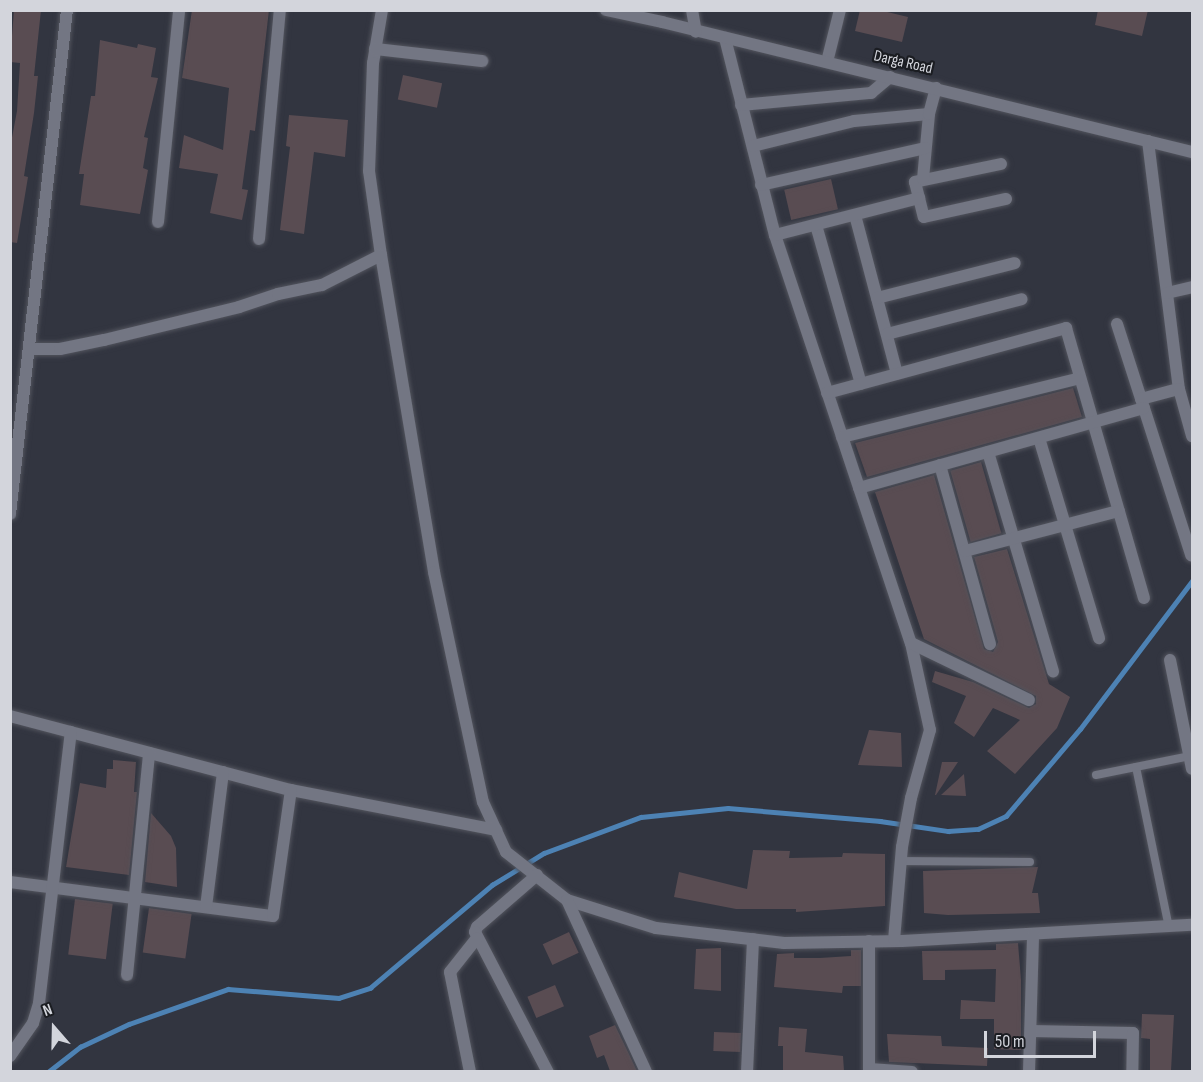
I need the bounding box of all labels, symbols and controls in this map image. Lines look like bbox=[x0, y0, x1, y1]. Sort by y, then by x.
street label: Darga Road bbox=[872, 47, 934, 79]
north arrow bbox=[24, 998, 84, 1058]
text: N bbox=[40, 1000, 55, 1021]
scale bar bbox=[987, 1019, 1100, 1057]
text: 50 m bbox=[995, 1031, 1025, 1052]

